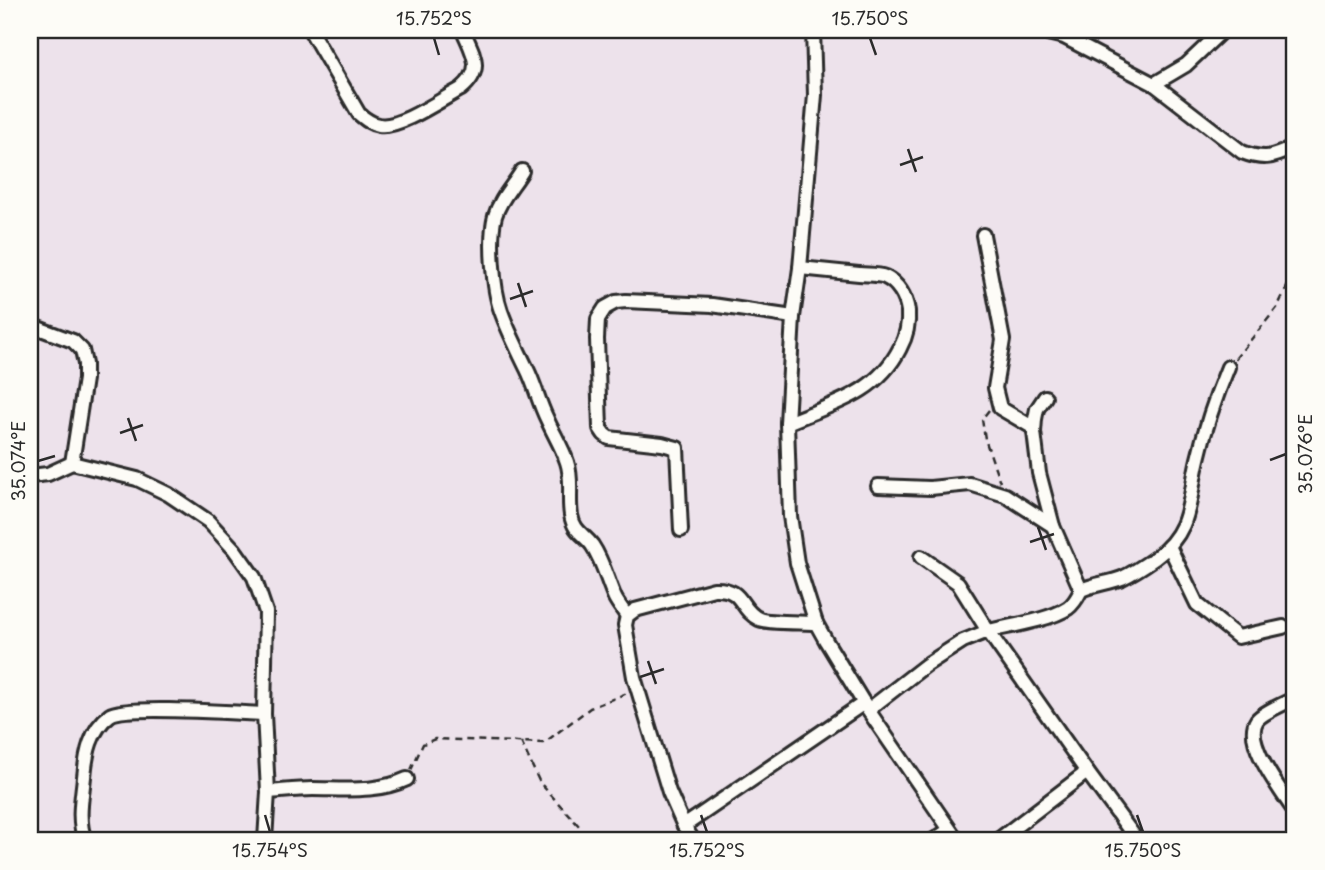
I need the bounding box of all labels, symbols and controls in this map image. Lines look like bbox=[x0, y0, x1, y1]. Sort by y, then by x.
text: 15.752°S bbox=[396, 4, 472, 31]
text: 15.750°S bbox=[831, 4, 909, 31]
text: 35.076°E bbox=[1291, 414, 1318, 494]
text: 35.074°E bbox=[4, 421, 31, 501]
text: 15.754°S bbox=[232, 836, 308, 863]
text: 15.752°S bbox=[669, 836, 745, 863]
text: 15.750°S bbox=[1104, 836, 1182, 863]

